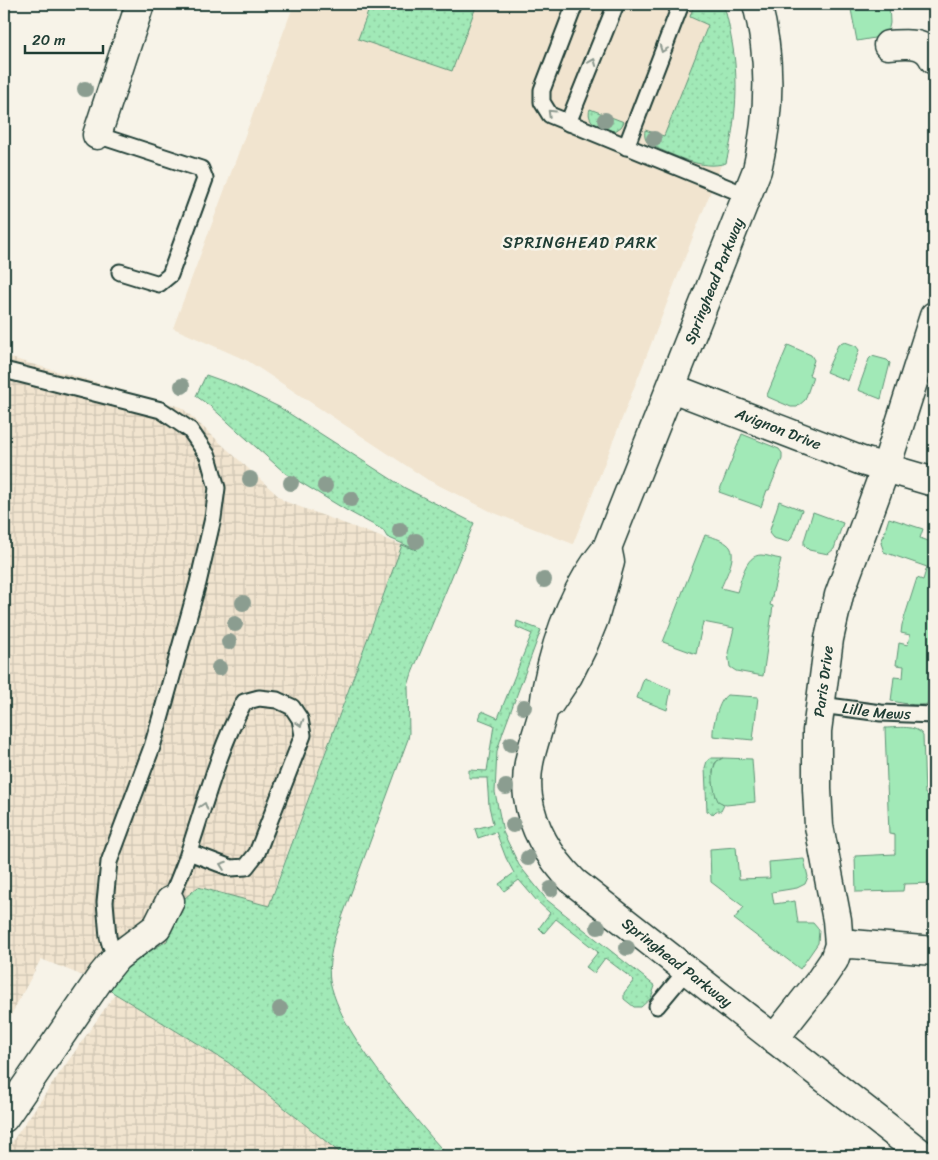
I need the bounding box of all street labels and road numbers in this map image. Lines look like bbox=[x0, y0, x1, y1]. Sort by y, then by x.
street label: Springhead Parkway bbox=[677, 213, 751, 348]
street label: Avignon Drive bbox=[731, 400, 825, 457]
street label: Paris Drive bbox=[806, 644, 841, 719]
street label: Lille Mews bbox=[841, 695, 911, 727]
street label: Springhead Parkway bbox=[616, 911, 738, 1015]

